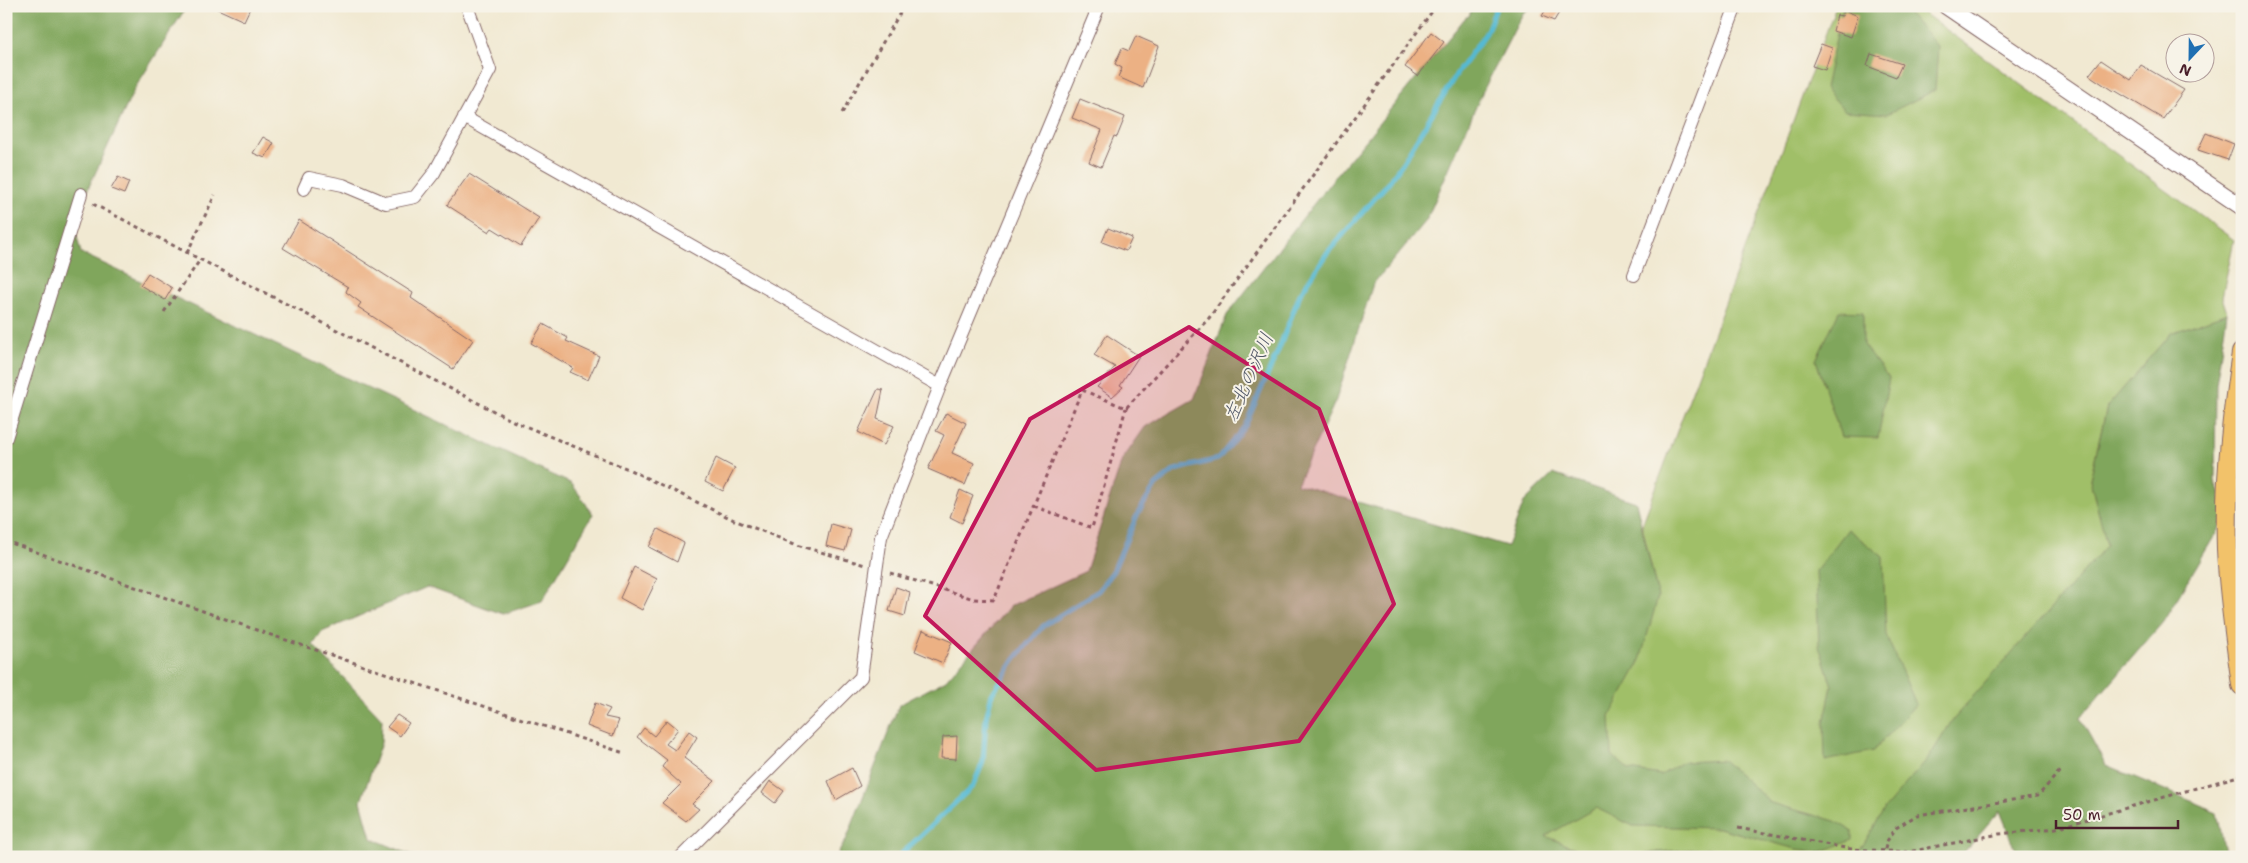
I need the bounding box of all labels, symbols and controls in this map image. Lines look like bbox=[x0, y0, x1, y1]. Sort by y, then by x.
north arrow bbox=[2166, 32, 2216, 82]
text: N bbox=[2177, 60, 2194, 80]
water label: 左北の沢川 bbox=[1218, 329, 1279, 426]
scale bar bbox=[2056, 798, 2178, 830]
text: 50 m bbox=[2063, 805, 2101, 825]

